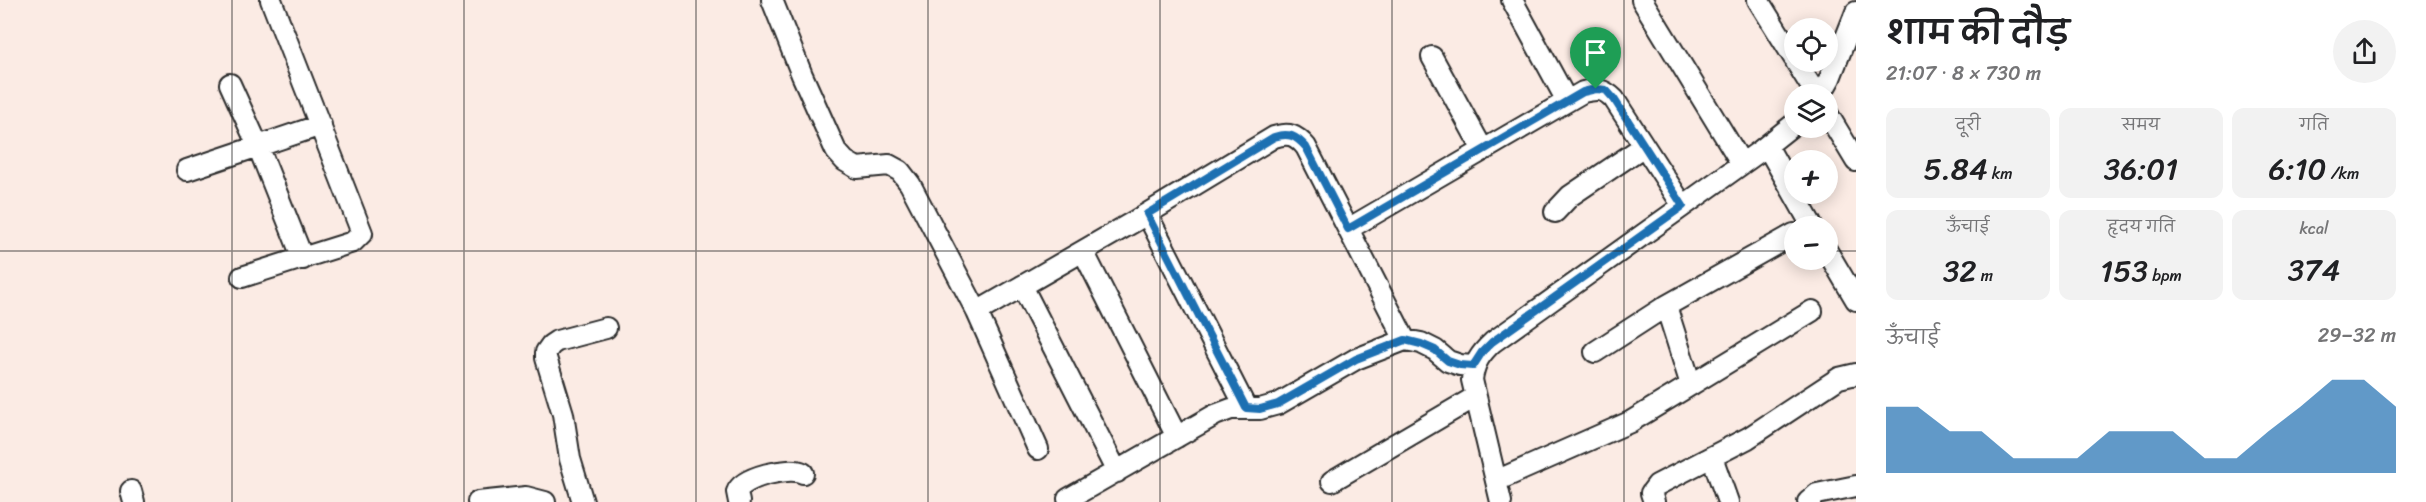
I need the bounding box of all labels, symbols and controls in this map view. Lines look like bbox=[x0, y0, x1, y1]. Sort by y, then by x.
text: शाम की दौड़ bbox=[1886, 4, 2070, 62]
map controls bbox=[1784, 18, 1838, 270]
button: locate bbox=[1784, 18, 1838, 72]
button: share bbox=[2333, 20, 2396, 83]
pin bbox=[1570, 27, 1621, 89]
icon: arrive bbox=[1579, 36, 1612, 69]
text: 21:07 · 8 × 730 m bbox=[1886, 56, 2041, 91]
button: layers bbox=[1784, 84, 1838, 138]
text: दूरी bbox=[1955, 110, 1981, 139]
text: समय bbox=[2122, 110, 2160, 139]
text: गति bbox=[2299, 110, 2329, 139]
text: 5.84 bbox=[1923, 142, 1988, 196]
text: 36:01 bbox=[2104, 142, 2178, 196]
text: 6:10 bbox=[2269, 142, 2327, 196]
button: + bbox=[1784, 150, 1838, 204]
text: km bbox=[1988, 159, 2013, 188]
text: /km bbox=[2327, 159, 2359, 188]
text: ऊँचाई bbox=[1947, 212, 1989, 241]
text: हृदय गति bbox=[2107, 212, 2175, 241]
text: kcal bbox=[2299, 214, 2329, 243]
button: − bbox=[1784, 216, 1838, 270]
text: 374 bbox=[2288, 243, 2340, 297]
text: 32 bbox=[1943, 244, 1977, 298]
text: 153 bbox=[2100, 244, 2148, 298]
text: m bbox=[1977, 261, 1993, 290]
text: bpm bbox=[2148, 261, 2182, 290]
text: 29–32 m bbox=[2318, 318, 2396, 353]
text: ऊँचाई bbox=[1886, 320, 1940, 355]

